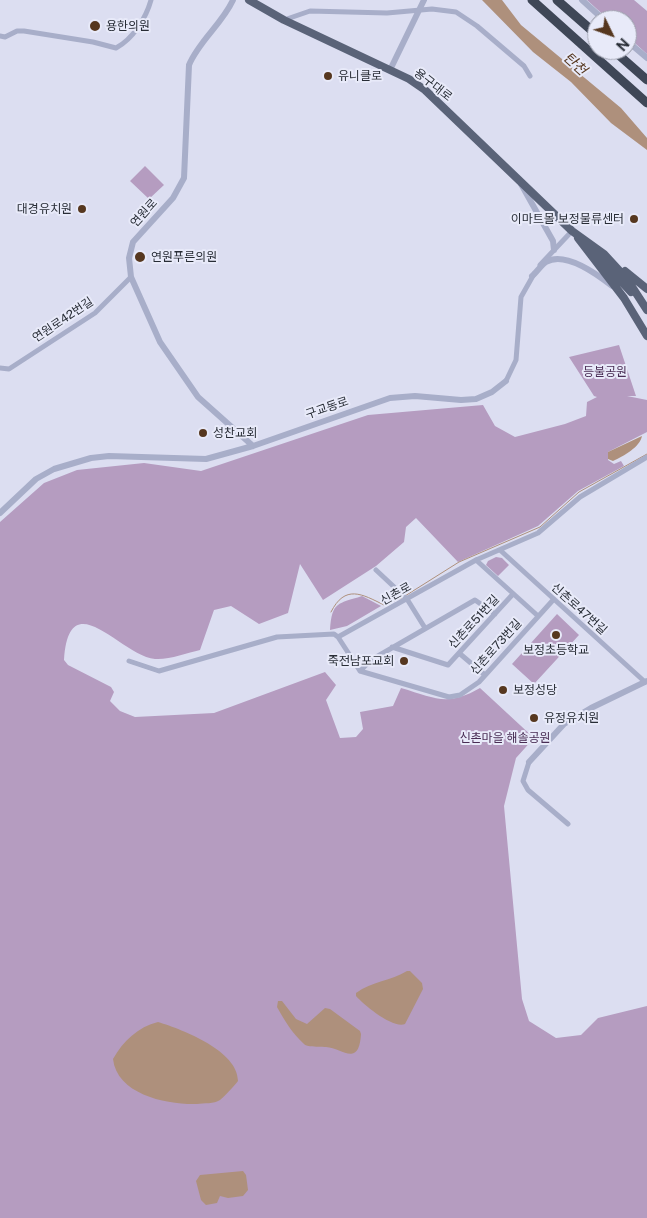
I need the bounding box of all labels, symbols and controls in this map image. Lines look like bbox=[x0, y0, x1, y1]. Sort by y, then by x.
north arrow bbox=[587, 10, 637, 60]
marker: 용한의원 bbox=[88, 19, 102, 33]
place label: 용한의원 bbox=[106, 19, 150, 33]
text: N bbox=[613, 35, 632, 54]
water label: 탄천 bbox=[560, 49, 590, 79]
street label: 용구대로 bbox=[411, 66, 455, 104]
place label: 유니클로 bbox=[338, 69, 382, 83]
marker: 유니클로 bbox=[322, 70, 334, 82]
street label: 연원로 bbox=[128, 196, 160, 230]
place label: 대경유치원 bbox=[17, 202, 72, 216]
marker: 대경유치원 bbox=[76, 203, 88, 215]
place label: 이마트몰 보정물류센터 bbox=[511, 212, 624, 226]
marker: 이마트몰 보정물류센터 bbox=[628, 213, 640, 225]
marker: 연원푸른의원 bbox=[133, 250, 147, 264]
place label: 연원푸른의원 bbox=[151, 250, 217, 264]
street label: 연원로42번길 bbox=[30, 294, 96, 346]
park label: 등불공원 bbox=[583, 365, 627, 379]
street label: 구교동로 bbox=[304, 394, 350, 422]
place label: 성찬교회 bbox=[213, 426, 257, 440]
marker: 성찬교회 bbox=[197, 427, 209, 439]
street label: 신촌로 bbox=[378, 580, 414, 608]
street label: 신촌로47번길 bbox=[548, 580, 610, 638]
street label: 신촌로51번길 bbox=[446, 592, 502, 652]
street label: 신촌로73번길 bbox=[467, 616, 525, 678]
marker: 보정초등학교 bbox=[550, 629, 562, 641]
place label: 보정초등학교 bbox=[523, 643, 589, 657]
place label: 죽전남포교회 bbox=[328, 654, 394, 668]
marker: 죽전남포교회 bbox=[398, 655, 410, 667]
place label: 보정성당 bbox=[513, 683, 557, 697]
marker: 보정성당 bbox=[497, 684, 509, 696]
place label: 유정유치원 bbox=[544, 711, 599, 725]
marker: 유정유치원 bbox=[528, 712, 540, 724]
park label: 신촌마을 해솔공원 bbox=[459, 731, 551, 745]

